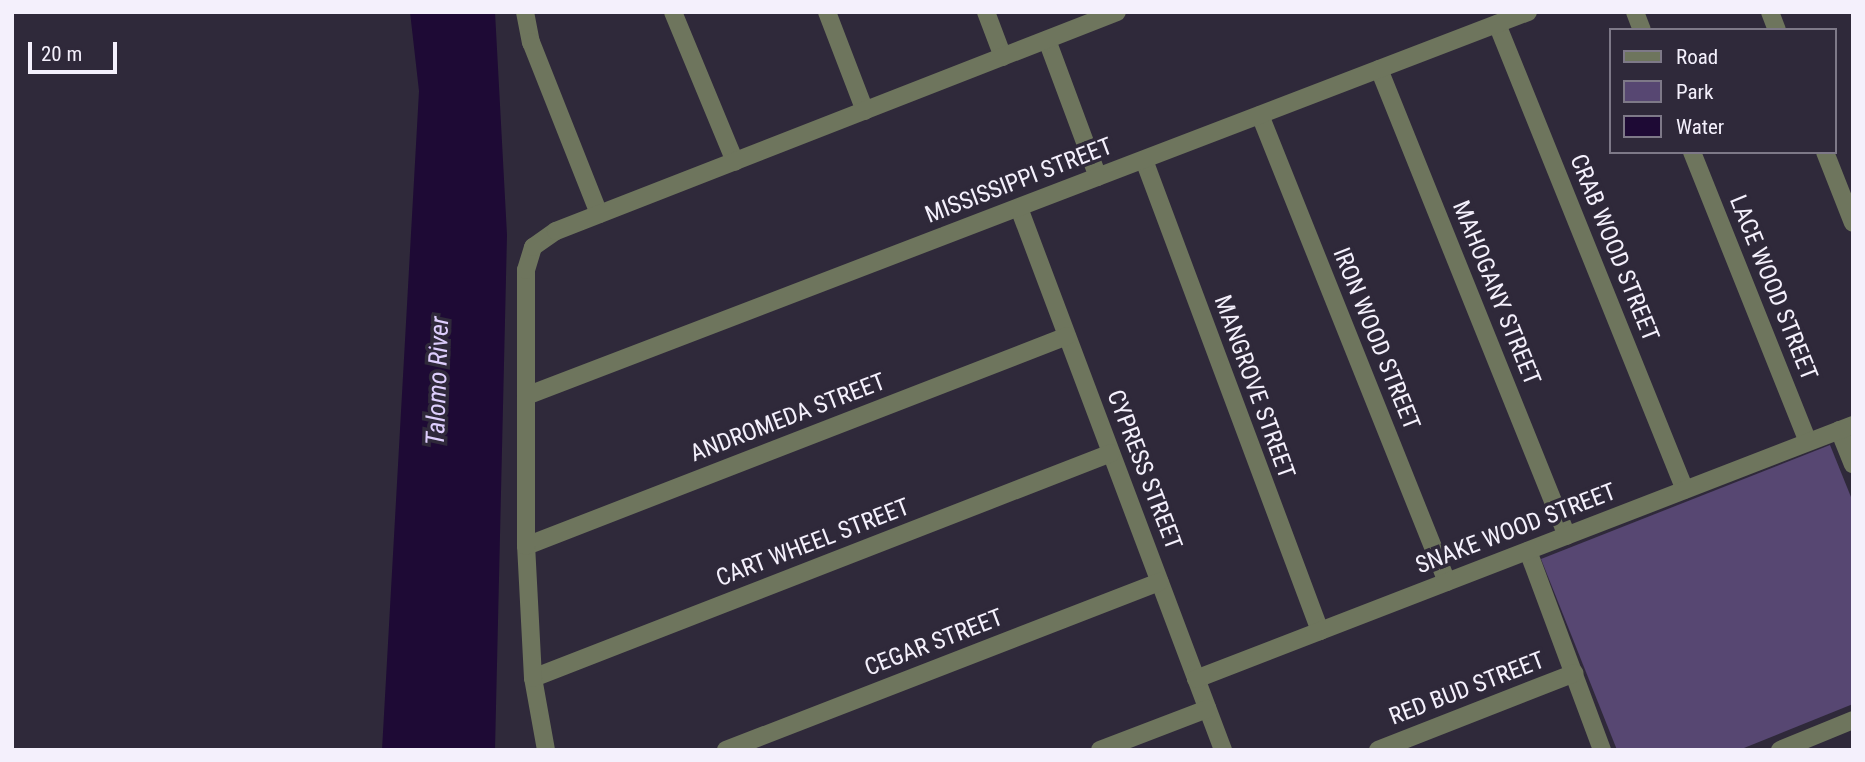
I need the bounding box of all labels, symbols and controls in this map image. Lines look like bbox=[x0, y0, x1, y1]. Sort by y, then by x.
scale bar bbox=[32, 28, 121, 72]
legend bbox=[1610, 28, 1837, 154]
text: 20 m bbox=[41, 42, 82, 66]
text: Road bbox=[1676, 45, 1718, 69]
text: Park bbox=[1676, 80, 1713, 104]
text: Water bbox=[1676, 115, 1724, 139]
street label: MISSISSIPPI STREET bbox=[921, 132, 1117, 230]
street label: CRAB WOOD STREET bbox=[1563, 150, 1665, 346]
street label: LACE WOOD STREET bbox=[1723, 191, 1823, 385]
street label: MAHOGANY STREET bbox=[1446, 197, 1546, 389]
street label: IRON WOOD STREET bbox=[1326, 244, 1426, 434]
street label: MANGROVE STREET bbox=[1207, 291, 1301, 483]
water label: Talomo River bbox=[420, 316, 456, 446]
street label: ANDROMEDA STREET bbox=[686, 368, 890, 468]
street label: CYPRESS STREET bbox=[1100, 386, 1188, 554]
street label: SNAKE WOOD STREET bbox=[1412, 477, 1620, 581]
street label: CART WHEEL STREET bbox=[712, 493, 914, 593]
street label: CEGAR STREET bbox=[861, 603, 1007, 683]
street label: RED BUD STREET bbox=[1385, 646, 1549, 732]

